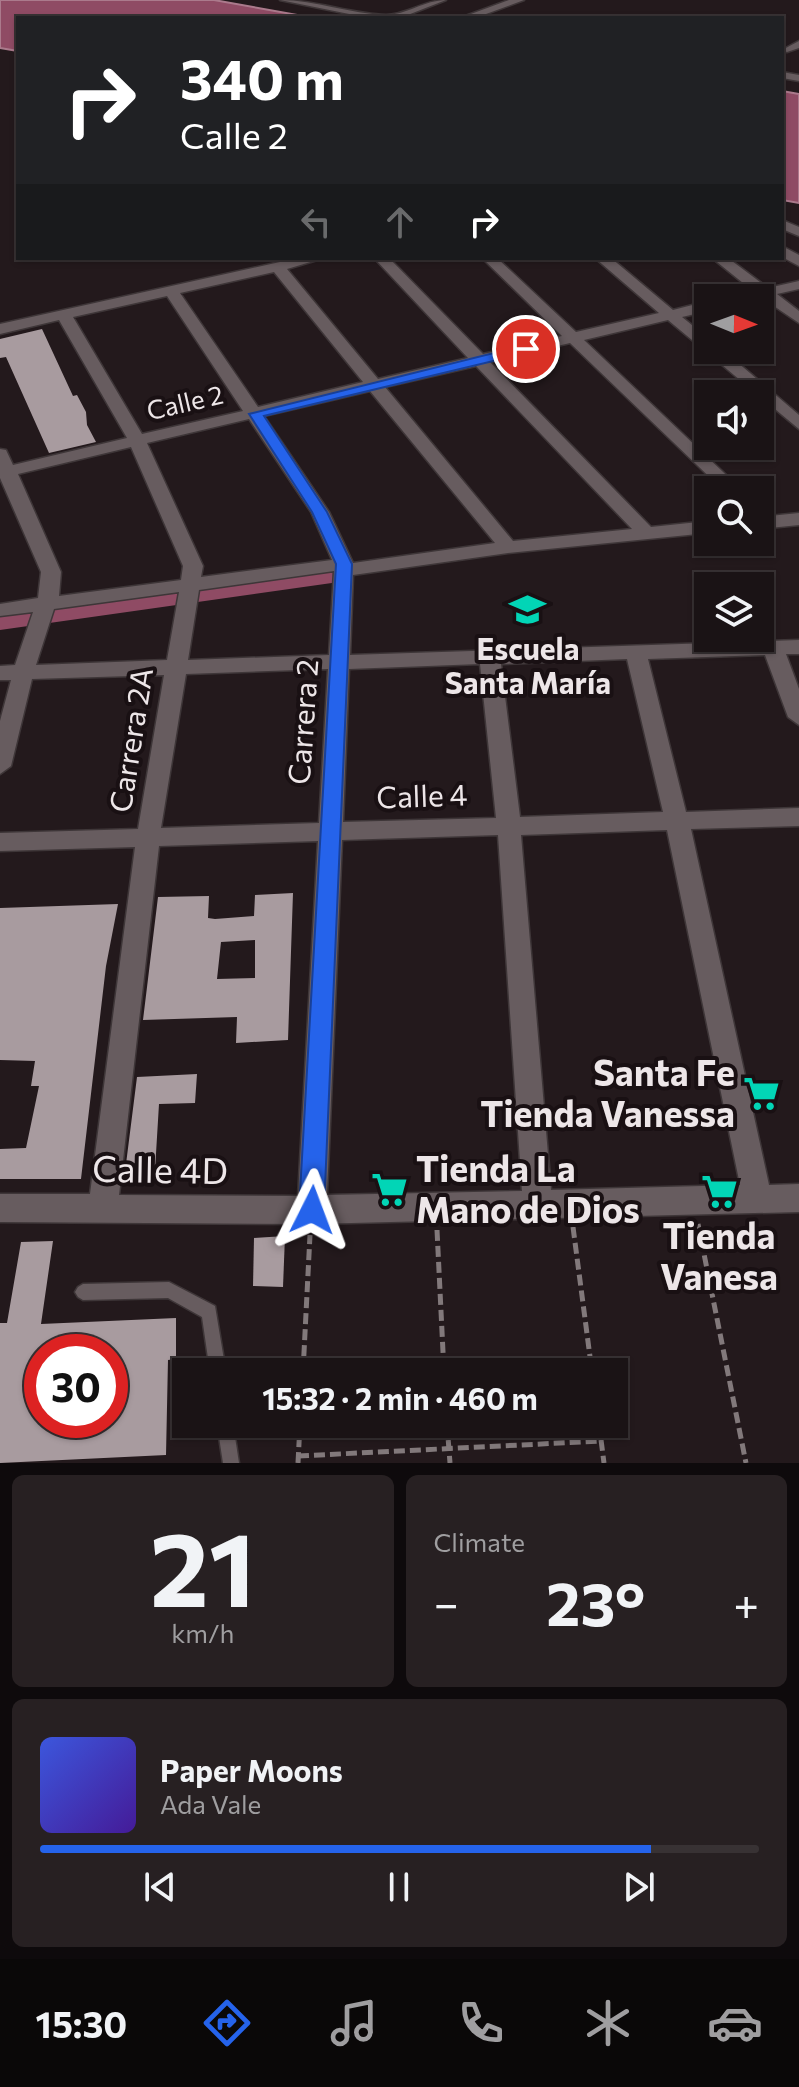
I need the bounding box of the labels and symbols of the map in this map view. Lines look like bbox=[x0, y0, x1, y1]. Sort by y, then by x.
north arrow bbox=[694, 284, 774, 364]
pin bbox=[492, 315, 560, 383]
street label: Calle 2 bbox=[143, 378, 226, 425]
school or university icon: Escuela Santa María bbox=[509, 590, 547, 628]
place label: Escuela Santa María bbox=[445, 629, 611, 700]
street label: Carrera 2 bbox=[279, 658, 324, 786]
street label: Carrera 2A bbox=[100, 665, 159, 815]
street label: Calle 4 bbox=[376, 774, 468, 815]
place label: Santa Fe Tienda Vanessa bbox=[480, 1049, 735, 1134]
supermarket icon: Santa Fe Tienda Vanessa bbox=[742, 1075, 780, 1113]
street label: Calle 4D bbox=[92, 1145, 228, 1191]
place label: Tienda La Mano de Dios bbox=[416, 1145, 640, 1230]
position arrow bbox=[270, 1168, 354, 1252]
supermarket icon: Tienda La Mano de Dios bbox=[371, 1171, 409, 1209]
supermarket icon: Tienda Vanesa bbox=[700, 1172, 738, 1210]
place label: Tienda Vanesa bbox=[660, 1212, 778, 1297]
speed limit sign: 30 bbox=[24, 1334, 128, 1438]

